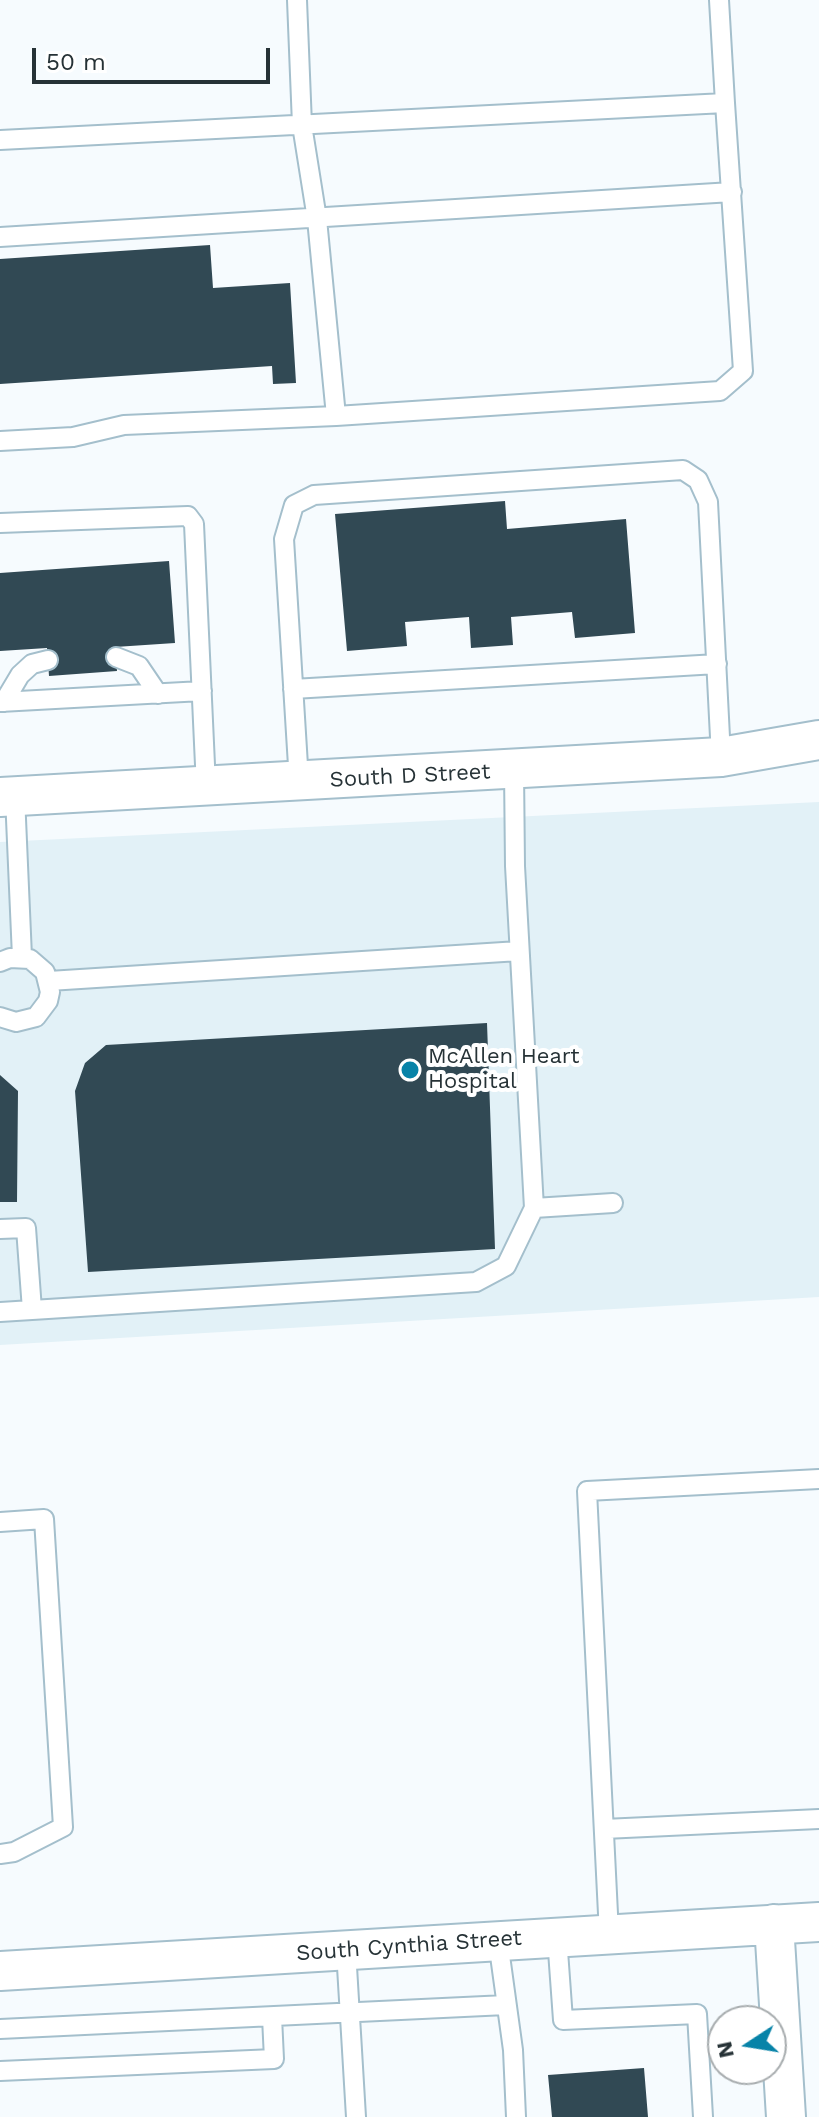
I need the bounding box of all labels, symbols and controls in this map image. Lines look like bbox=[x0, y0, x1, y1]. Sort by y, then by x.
scale bar bbox=[36, 32, 274, 82]
text: 50 m bbox=[46, 48, 106, 76]
street label: South D Street bbox=[329, 759, 491, 793]
place label: McAllen Heart Hospital bbox=[428, 1044, 579, 1096]
marker: McAllen Heart Hospital bbox=[399, 1059, 421, 1081]
street label: South Cynthia Street bbox=[295, 1925, 523, 1967]
north arrow bbox=[707, 2005, 787, 2085]
text: N bbox=[711, 2039, 739, 2060]

